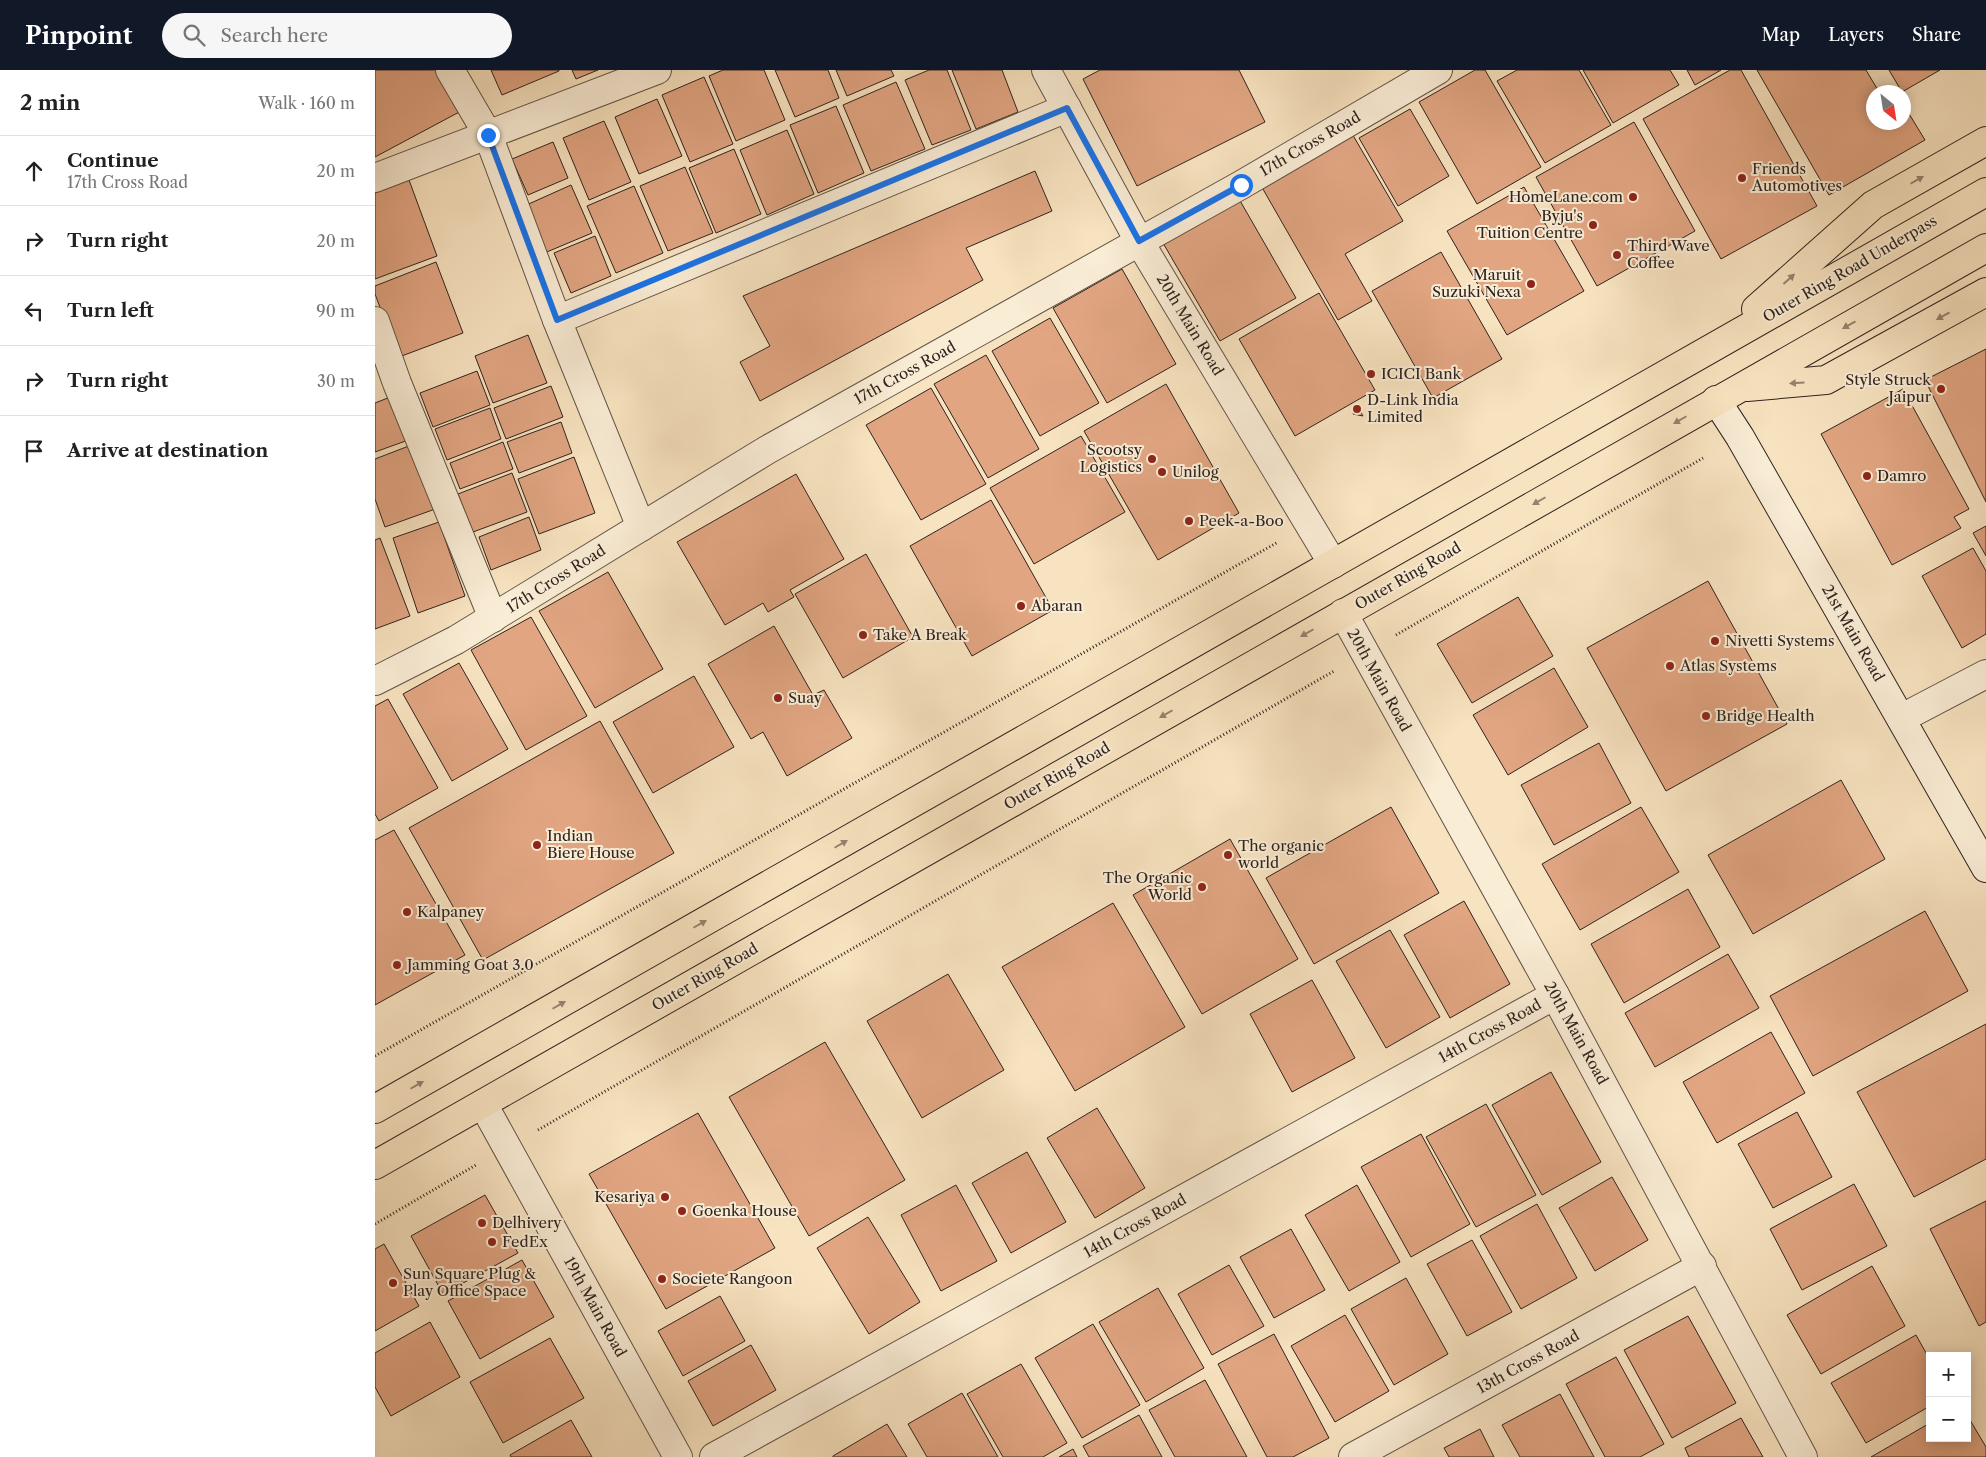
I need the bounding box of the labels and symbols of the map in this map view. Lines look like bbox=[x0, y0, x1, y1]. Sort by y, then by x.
north arrow bbox=[1866, 85, 1911, 130]
street label: 17th Cross Road bbox=[1256, 107, 1364, 180]
route end bbox=[477, 124, 500, 147]
place label: Friends Automotives bbox=[1751, 159, 1842, 195]
marker: Friends Automotives bbox=[1736, 172, 1748, 184]
route start bbox=[1230, 174, 1253, 197]
one-way arrow bbox=[1909, 176, 1924, 184]
place label: HomeLane.com bbox=[1509, 187, 1623, 206]
marker: HomeLane.com bbox=[1627, 191, 1639, 203]
place label: Byju's Tuition Centre bbox=[1477, 206, 1583, 242]
street label: Outer Ring Road Underpass bbox=[1759, 211, 1940, 326]
marker: Byju's Tuition Centre bbox=[1587, 219, 1599, 231]
place label: Third Wave Coffee bbox=[1627, 236, 1710, 272]
marker: Third Wave Coffee bbox=[1611, 249, 1623, 261]
place label: Maruit Suzuki Nexa bbox=[1432, 265, 1522, 301]
street label: 20th Main Road bbox=[1153, 271, 1228, 379]
one-way arrow bbox=[1783, 274, 1796, 285]
marker: Maruit Suzuki Nexa bbox=[1525, 278, 1537, 290]
one-way arrow bbox=[1936, 312, 1951, 320]
one-way arrow bbox=[1843, 320, 1856, 329]
street label: 17th Cross Road bbox=[851, 337, 959, 408]
place label: ICICI Bank bbox=[1381, 364, 1463, 383]
marker: ICICI Bank bbox=[1365, 368, 1377, 380]
place label: Style Struck Jaipur bbox=[1845, 370, 1932, 406]
one-way arrow bbox=[1789, 379, 1805, 387]
marker: Style Struck Jaipur bbox=[1935, 383, 1947, 395]
place label: D-Link India Limited bbox=[1367, 390, 1459, 426]
marker: D-Link India Limited bbox=[1351, 403, 1363, 415]
one-way arrow bbox=[1674, 416, 1687, 425]
place label: Scootsy Logistics bbox=[1080, 440, 1143, 476]
marker: Scootsy Logistics bbox=[1146, 453, 1158, 465]
place label: Unilog bbox=[1172, 462, 1219, 481]
marker: Unilog bbox=[1156, 466, 1168, 478]
place label: Damro bbox=[1877, 466, 1926, 485]
marker: Damro bbox=[1861, 470, 1873, 482]
one-way arrow bbox=[1533, 496, 1546, 505]
place label: Peek-a-Boo bbox=[1199, 511, 1284, 530]
marker: Peek-a-Boo bbox=[1183, 515, 1195, 527]
street label: Outer Ring Road bbox=[1351, 537, 1464, 614]
street label: 17th Cross Road bbox=[503, 540, 609, 617]
street label: 21st Main Road bbox=[1818, 581, 1889, 685]
place label: Abaran bbox=[1030, 596, 1083, 615]
marker: Abaran bbox=[1015, 600, 1027, 612]
place label: Take A Break bbox=[873, 625, 968, 644]
street label: 20th Main Road bbox=[1343, 625, 1416, 735]
marker: Take A Break bbox=[857, 629, 869, 641]
one-way arrow bbox=[1300, 629, 1314, 638]
place label: Nivetti Systems bbox=[1725, 631, 1835, 650]
marker: Nivetti Systems bbox=[1709, 635, 1721, 647]
place label: Atlas Systems bbox=[1679, 656, 1777, 675]
marker: Atlas Systems bbox=[1664, 660, 1676, 672]
place label: Suay bbox=[788, 688, 823, 707]
marker: Suay bbox=[772, 692, 784, 704]
place label: Bridge Health bbox=[1716, 706, 1815, 725]
one-way arrow bbox=[1159, 710, 1173, 718]
marker: Bridge Health bbox=[1700, 710, 1712, 722]
street label: Outer Ring Road bbox=[1000, 737, 1113, 814]
place label: Indian Biere House bbox=[547, 826, 635, 862]
place label: The organic world bbox=[1237, 836, 1324, 872]
marker: Indian Biere House bbox=[531, 839, 543, 851]
one-way arrow bbox=[834, 840, 848, 848]
marker: The organic world bbox=[1222, 849, 1234, 861]
place label: The Organic World bbox=[1103, 868, 1192, 904]
marker: The Organic World bbox=[1196, 881, 1208, 893]
place label: Kalpaney bbox=[417, 902, 485, 921]
marker: Kalpaney bbox=[401, 906, 413, 918]
one-way arrow bbox=[693, 920, 706, 929]
street label: Outer Ring Road bbox=[648, 938, 761, 1015]
place label: Jamming Goat 3.0 bbox=[405, 955, 534, 974]
marker: Jamming Goat 3.0 bbox=[391, 959, 403, 971]
street label: 20th Main Road bbox=[1540, 978, 1613, 1088]
street label: 14th Cross Road bbox=[1435, 994, 1545, 1067]
one-way arrow bbox=[551, 1001, 566, 1009]
one-way arrow bbox=[411, 1081, 424, 1090]
place label: Kesariya bbox=[594, 1187, 655, 1206]
street label: 14th Cross Road bbox=[1080, 1189, 1190, 1262]
marker: Kesariya bbox=[659, 1191, 671, 1203]
place label: Goenka House bbox=[692, 1201, 797, 1220]
marker: Goenka House bbox=[676, 1205, 688, 1217]
place label: Delhivery bbox=[492, 1213, 562, 1232]
marker: Delhivery bbox=[476, 1217, 488, 1229]
place label: FedEx bbox=[502, 1232, 548, 1251]
marker: FedEx bbox=[486, 1236, 498, 1248]
street label: 19th Main Road bbox=[560, 1253, 631, 1360]
place label: Sun Square Plug & Play Office Space bbox=[403, 1264, 536, 1300]
place label: Societe Rangoon bbox=[672, 1269, 793, 1288]
marker: Societe Rangoon bbox=[656, 1273, 668, 1285]
marker: Sun Square Plug & Play Office Space bbox=[387, 1277, 399, 1289]
street label: 13th Cross Road bbox=[1473, 1326, 1582, 1398]

